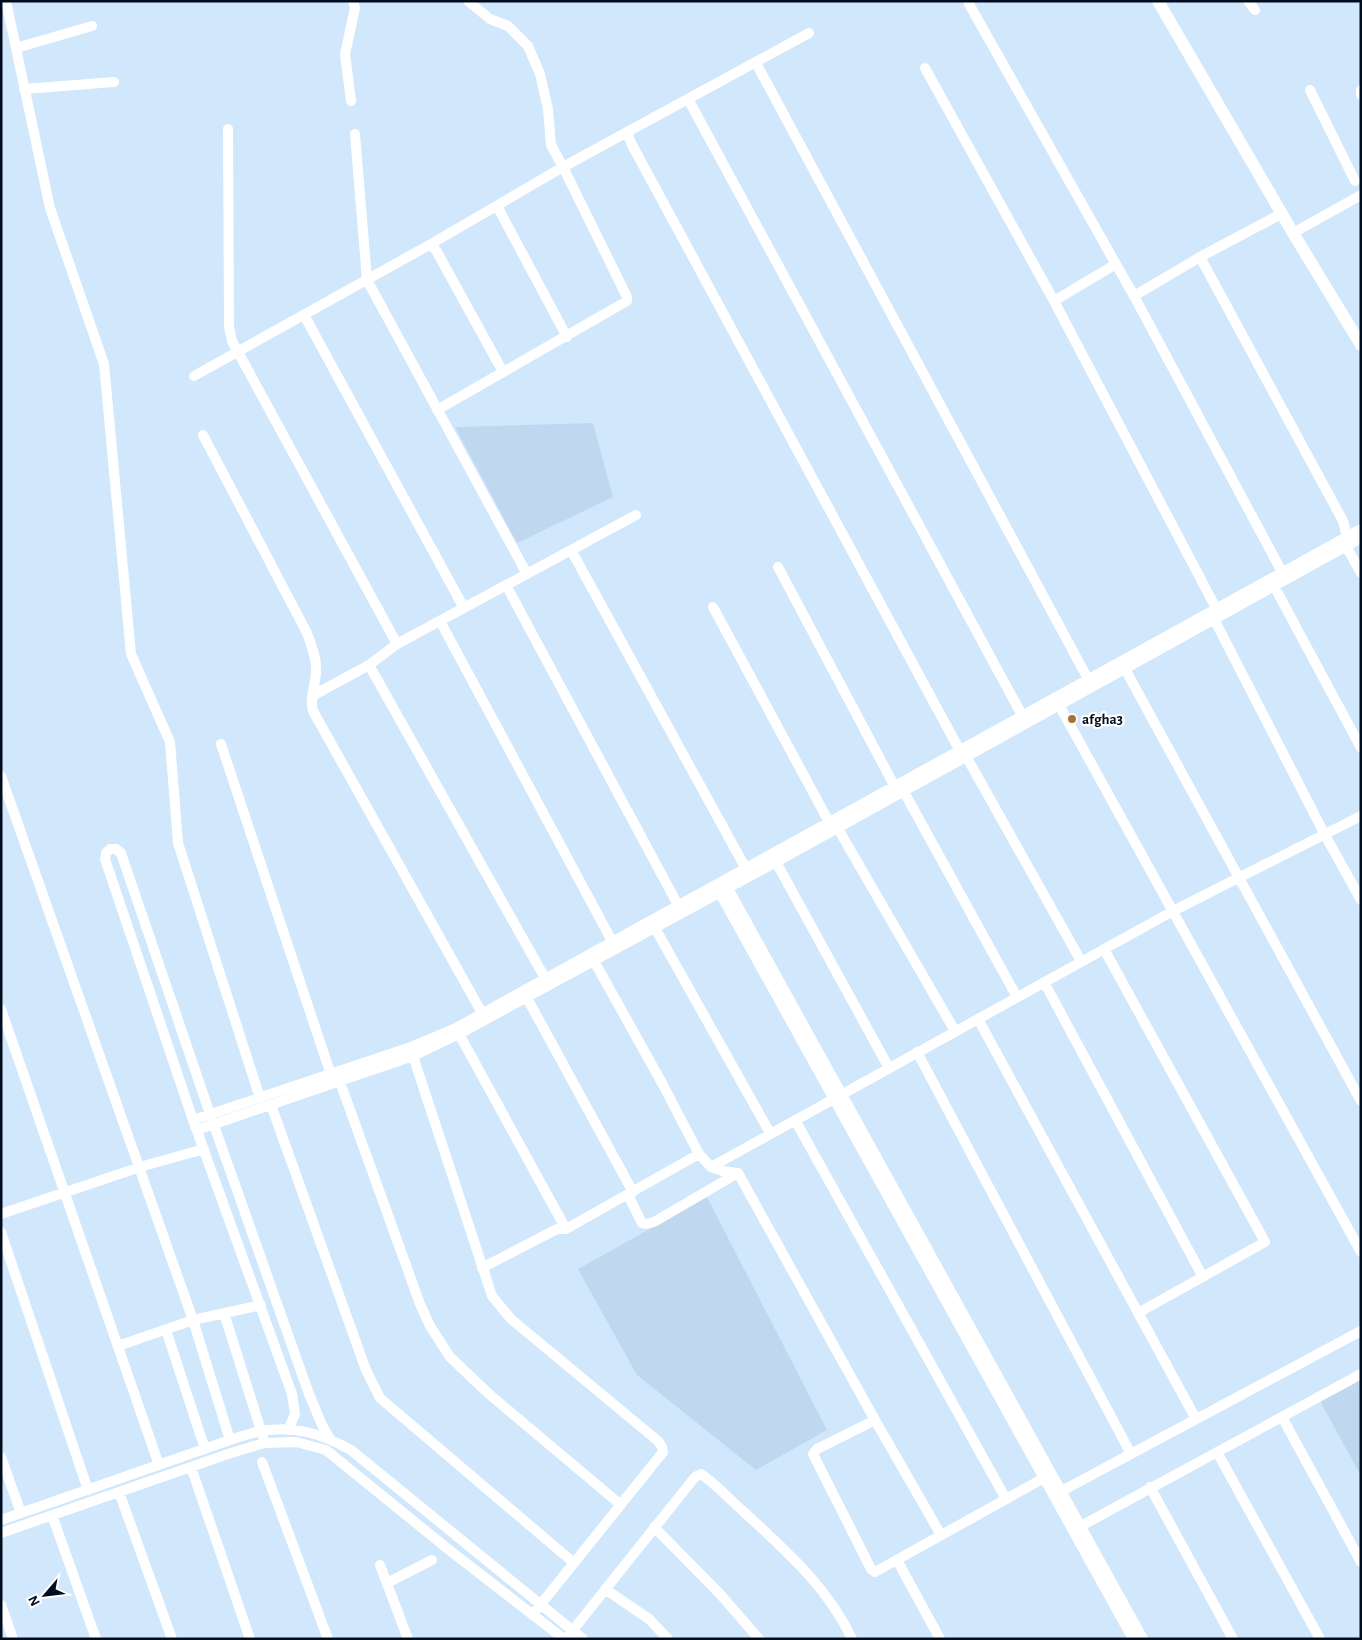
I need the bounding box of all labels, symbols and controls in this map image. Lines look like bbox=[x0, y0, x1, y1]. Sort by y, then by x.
place label: afgha3 bbox=[1082, 712, 1123, 727]
marker: afgha3 bbox=[1066, 713, 1078, 725]
north arrow bbox=[20, 1570, 70, 1620]
text: N bbox=[26, 1593, 43, 1608]

